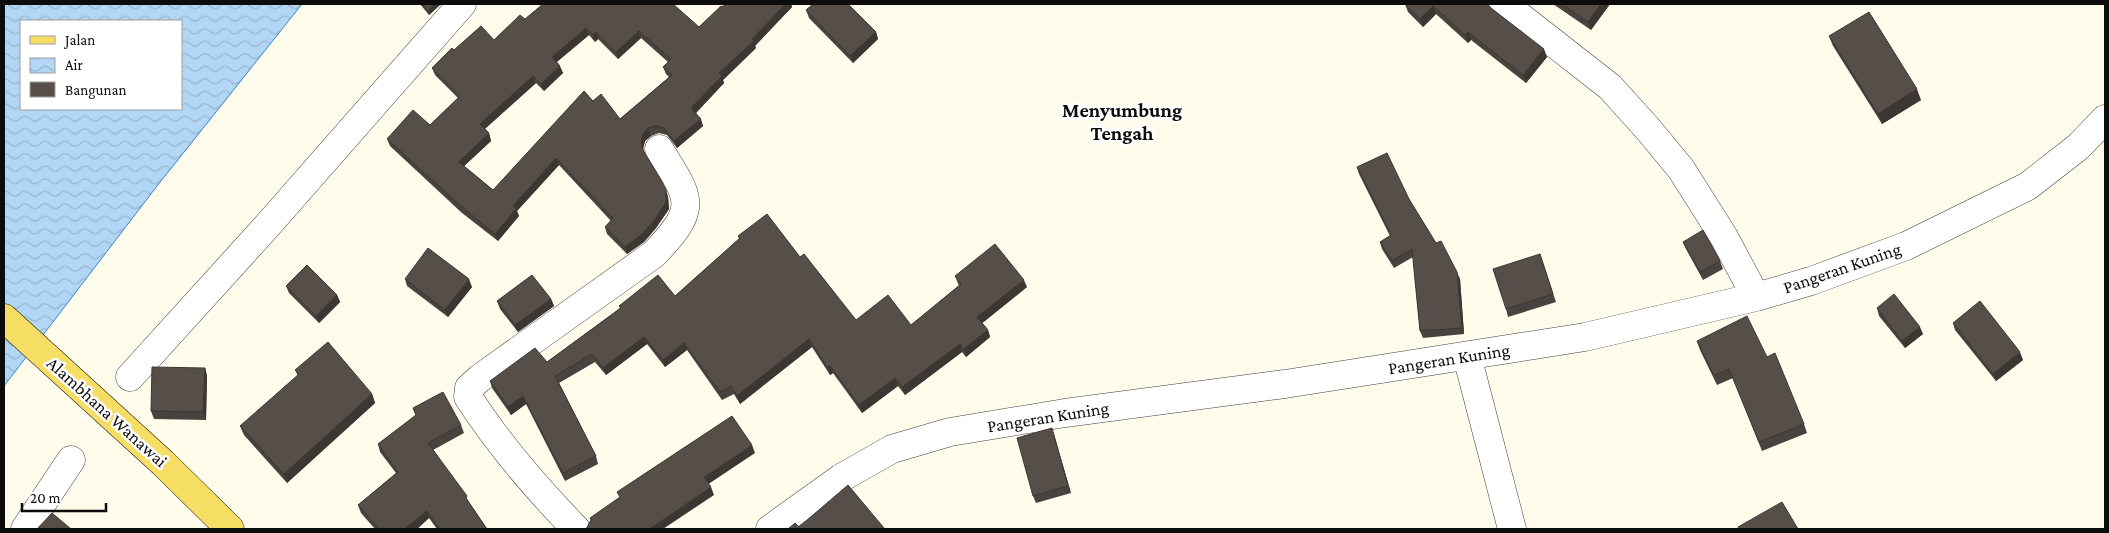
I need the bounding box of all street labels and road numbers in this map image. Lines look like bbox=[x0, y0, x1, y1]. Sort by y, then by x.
street label: Pangeran Kuning bbox=[1781, 238, 1904, 297]
street label: Pangeran Kuning bbox=[1387, 339, 1512, 379]
street label: Alambhana Wanawai bbox=[43, 353, 171, 471]
street label: Pangeran Kuning bbox=[986, 397, 1111, 437]

